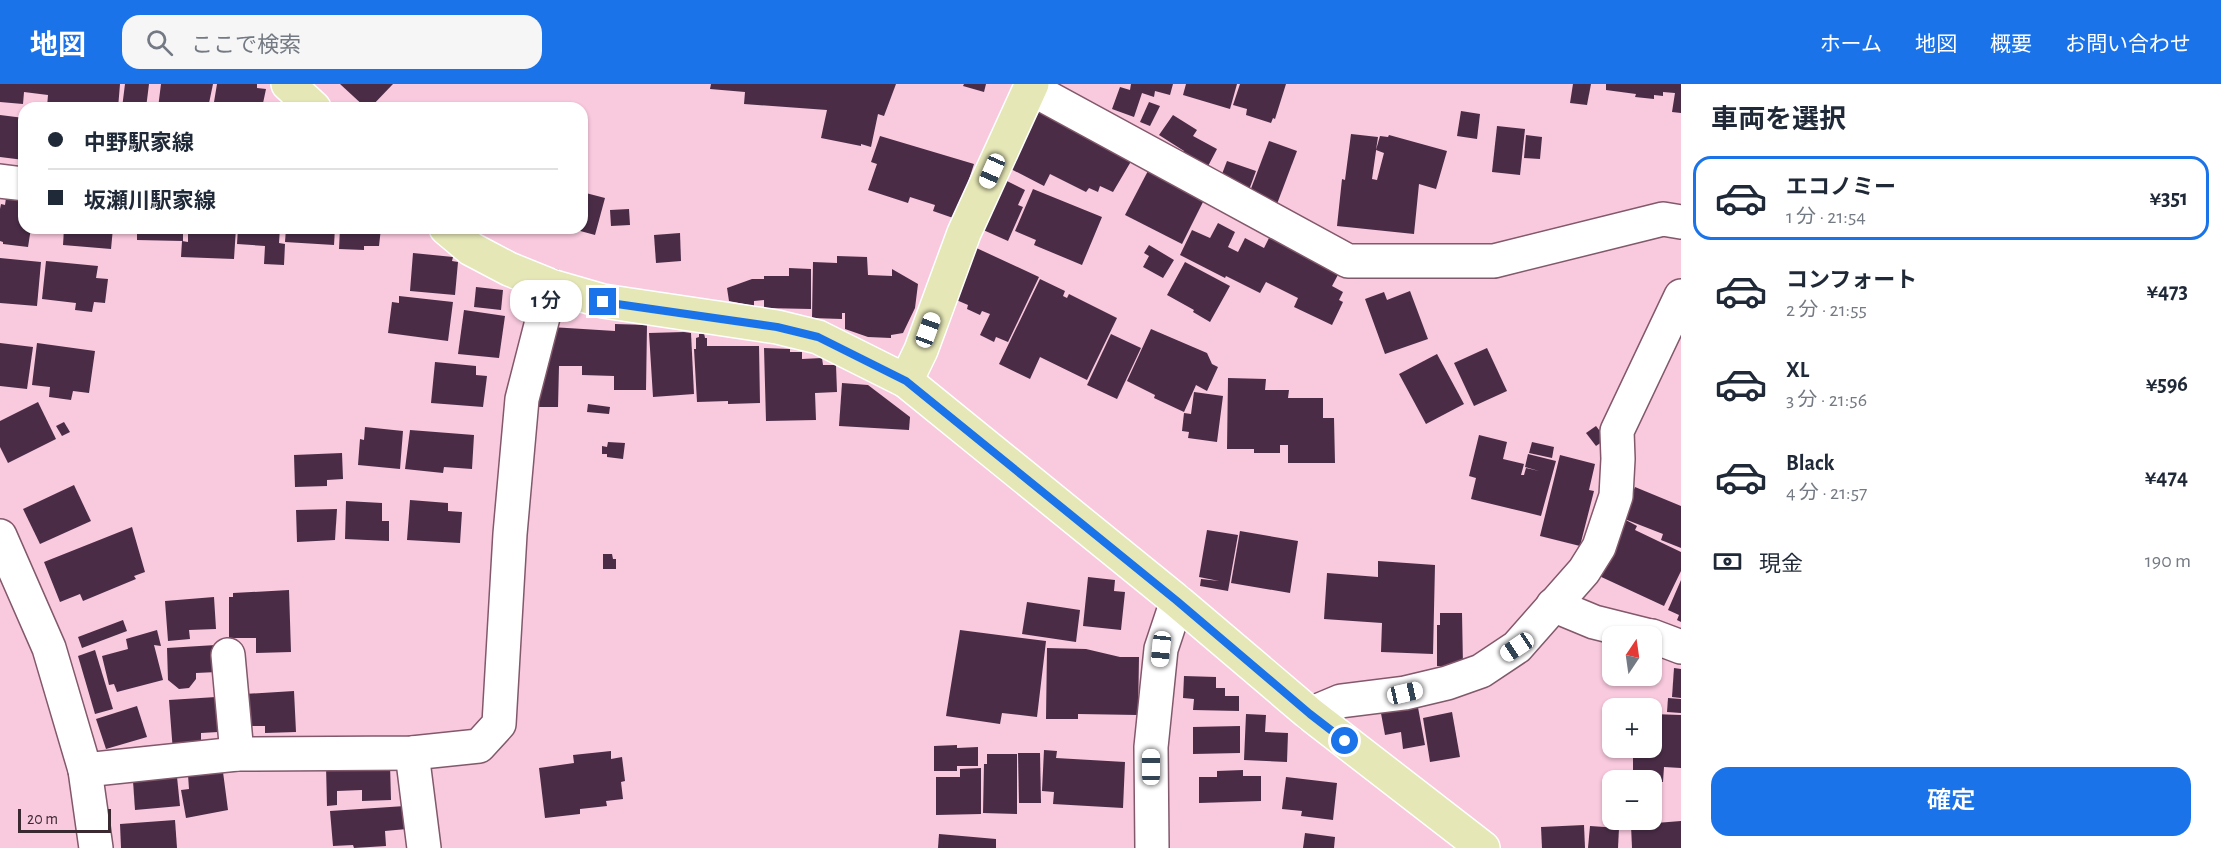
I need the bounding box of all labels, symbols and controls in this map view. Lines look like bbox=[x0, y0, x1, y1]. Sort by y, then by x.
search box bbox=[122, 15, 542, 69]
icon: search bbox=[143, 26, 176, 59]
text: 地図 bbox=[30, 32, 86, 60]
text: ここで検索 bbox=[191, 34, 301, 56]
text: ホーム bbox=[1820, 34, 1882, 55]
text: 地図 bbox=[1915, 34, 1957, 55]
text: 概要 bbox=[1990, 34, 2032, 55]
text: お問い合わせ bbox=[2065, 34, 2191, 55]
text: 車両を選択 bbox=[1711, 106, 1846, 133]
text: 中野駅家線 bbox=[84, 132, 194, 154]
car bbox=[976, 151, 1008, 191]
icon: car bbox=[1714, 171, 1768, 225]
text: エコノミー bbox=[1786, 176, 1896, 198]
text: ¥351 bbox=[2150, 187, 2188, 209]
text: 坂瀬川駅家線 bbox=[84, 190, 216, 212]
text: 1 分 · 21:54 bbox=[1786, 207, 1866, 227]
icon: car bbox=[1714, 264, 1768, 318]
text: コンフォート bbox=[1786, 269, 1917, 291]
text: ¥473 bbox=[2146, 280, 2188, 302]
callout: 1 分 bbox=[510, 281, 582, 323]
route end bbox=[589, 288, 616, 315]
text: 1 分 bbox=[531, 291, 561, 311]
text: 2 分 · 21:55 bbox=[1786, 300, 1867, 320]
car bbox=[913, 310, 943, 350]
icon: car bbox=[1714, 357, 1768, 411]
text: XL bbox=[1786, 359, 1809, 381]
text: ¥596 bbox=[2146, 373, 2188, 395]
text: 3 分 · 21:56 bbox=[1786, 390, 1867, 410]
icon: car bbox=[1714, 450, 1768, 504]
text: Black bbox=[1786, 452, 1834, 474]
text: ¥474 bbox=[2145, 466, 2188, 488]
text: 4 分 · 21:57 bbox=[1786, 483, 1867, 503]
icon: cash bbox=[1711, 545, 1744, 578]
text: 190 m bbox=[2145, 551, 2191, 571]
text: 現金 bbox=[1759, 553, 1803, 575]
north arrow bbox=[1602, 626, 1662, 686]
map controls bbox=[1602, 626, 1662, 830]
car bbox=[1497, 629, 1537, 665]
car bbox=[1150, 630, 1172, 668]
car bbox=[1385, 680, 1425, 706]
button: + bbox=[1602, 698, 1662, 758]
route start bbox=[1331, 727, 1358, 754]
car bbox=[1142, 749, 1160, 785]
button: 確定 bbox=[1711, 767, 2191, 836]
button: − bbox=[1602, 770, 1662, 830]
scale bar bbox=[18, 806, 111, 834]
text: 20 m bbox=[27, 811, 58, 827]

